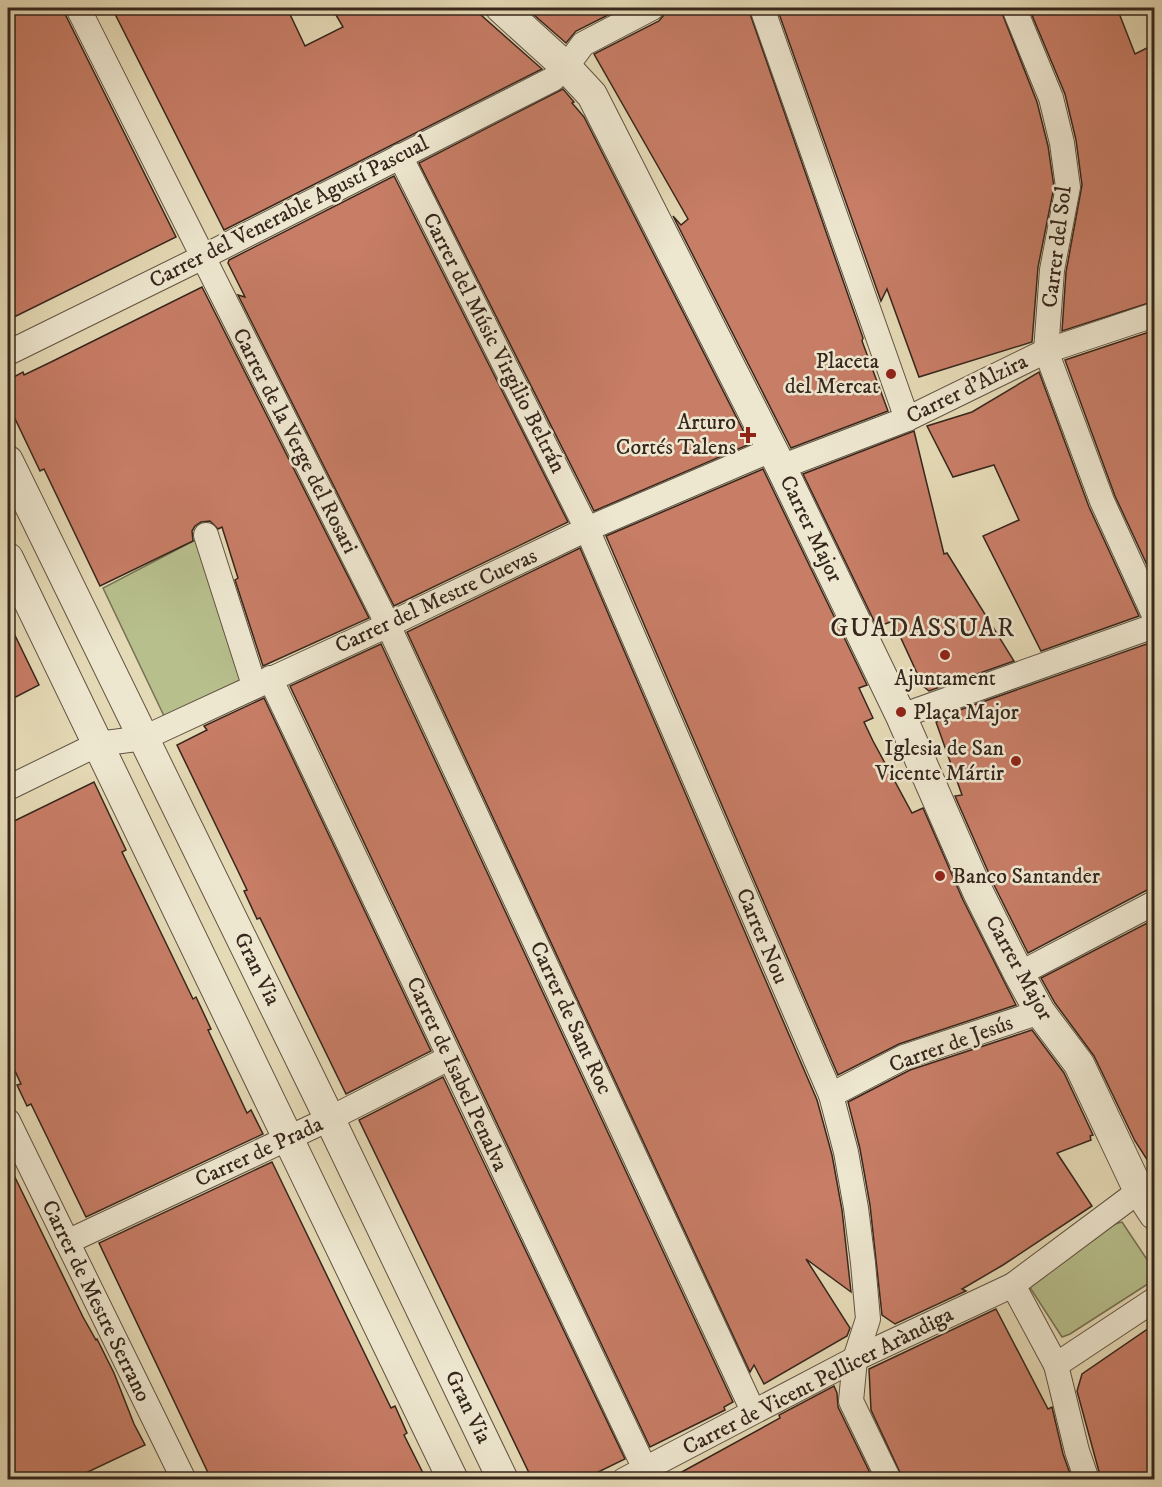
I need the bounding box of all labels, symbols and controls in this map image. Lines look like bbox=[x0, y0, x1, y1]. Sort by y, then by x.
street label: Carrer del Venerable Agustí Pascual bbox=[145, 129, 434, 294]
street label: Carrer del Sol bbox=[1036, 184, 1078, 309]
street label: Carrer del Músic Virgilio Beltrán bbox=[416, 208, 572, 478]
street label: Carrer de la Verge del Rosari bbox=[226, 324, 364, 558]
place label: Placeta del Mercat bbox=[785, 348, 880, 400]
street label: Carrer d'Alzira bbox=[902, 348, 1033, 430]
marker: Placeta del Mercat bbox=[884, 367, 898, 381]
place label: Arturo Cortés Talens bbox=[616, 409, 736, 461]
marker: Arturo Cortés Talens bbox=[741, 428, 755, 442]
street label: Carrer Major bbox=[773, 471, 849, 588]
street label: Carrer del Mestre Cuevas bbox=[331, 542, 541, 660]
district label: GUADASSUAR bbox=[830, 612, 1016, 645]
marker: Ajuntament bbox=[938, 648, 952, 662]
place label: Ajuntament bbox=[894, 665, 996, 692]
place label: Plaça Major bbox=[913, 699, 1020, 726]
marker: Plaça Major bbox=[894, 705, 908, 719]
place label: Iglesia de San Vicente Mártir bbox=[874, 735, 1005, 787]
marker: Iglesia de San Vicente Mártir bbox=[1009, 754, 1023, 768]
place label: Banco Santander bbox=[952, 863, 1101, 890]
marker: Banco Santander bbox=[933, 869, 947, 883]
street label: Carrer Nou bbox=[730, 884, 794, 988]
street label: Carrer Major bbox=[979, 911, 1059, 1026]
street label: Gran Via bbox=[228, 928, 286, 1011]
street label: Carrer de Sant Roc bbox=[524, 937, 618, 1099]
street label: Carrer de Isabel Penalva bbox=[400, 972, 514, 1176]
street label: Carrer de Jesús bbox=[885, 1009, 1017, 1079]
street label: Carrer de Prada bbox=[191, 1110, 328, 1193]
street label: Carrer de Mestre Serrano bbox=[35, 1196, 157, 1406]
street label: Carrer de Vicent Pellicer Aràndiga bbox=[678, 1301, 958, 1461]
street label: Gran Via bbox=[439, 1366, 497, 1449]

